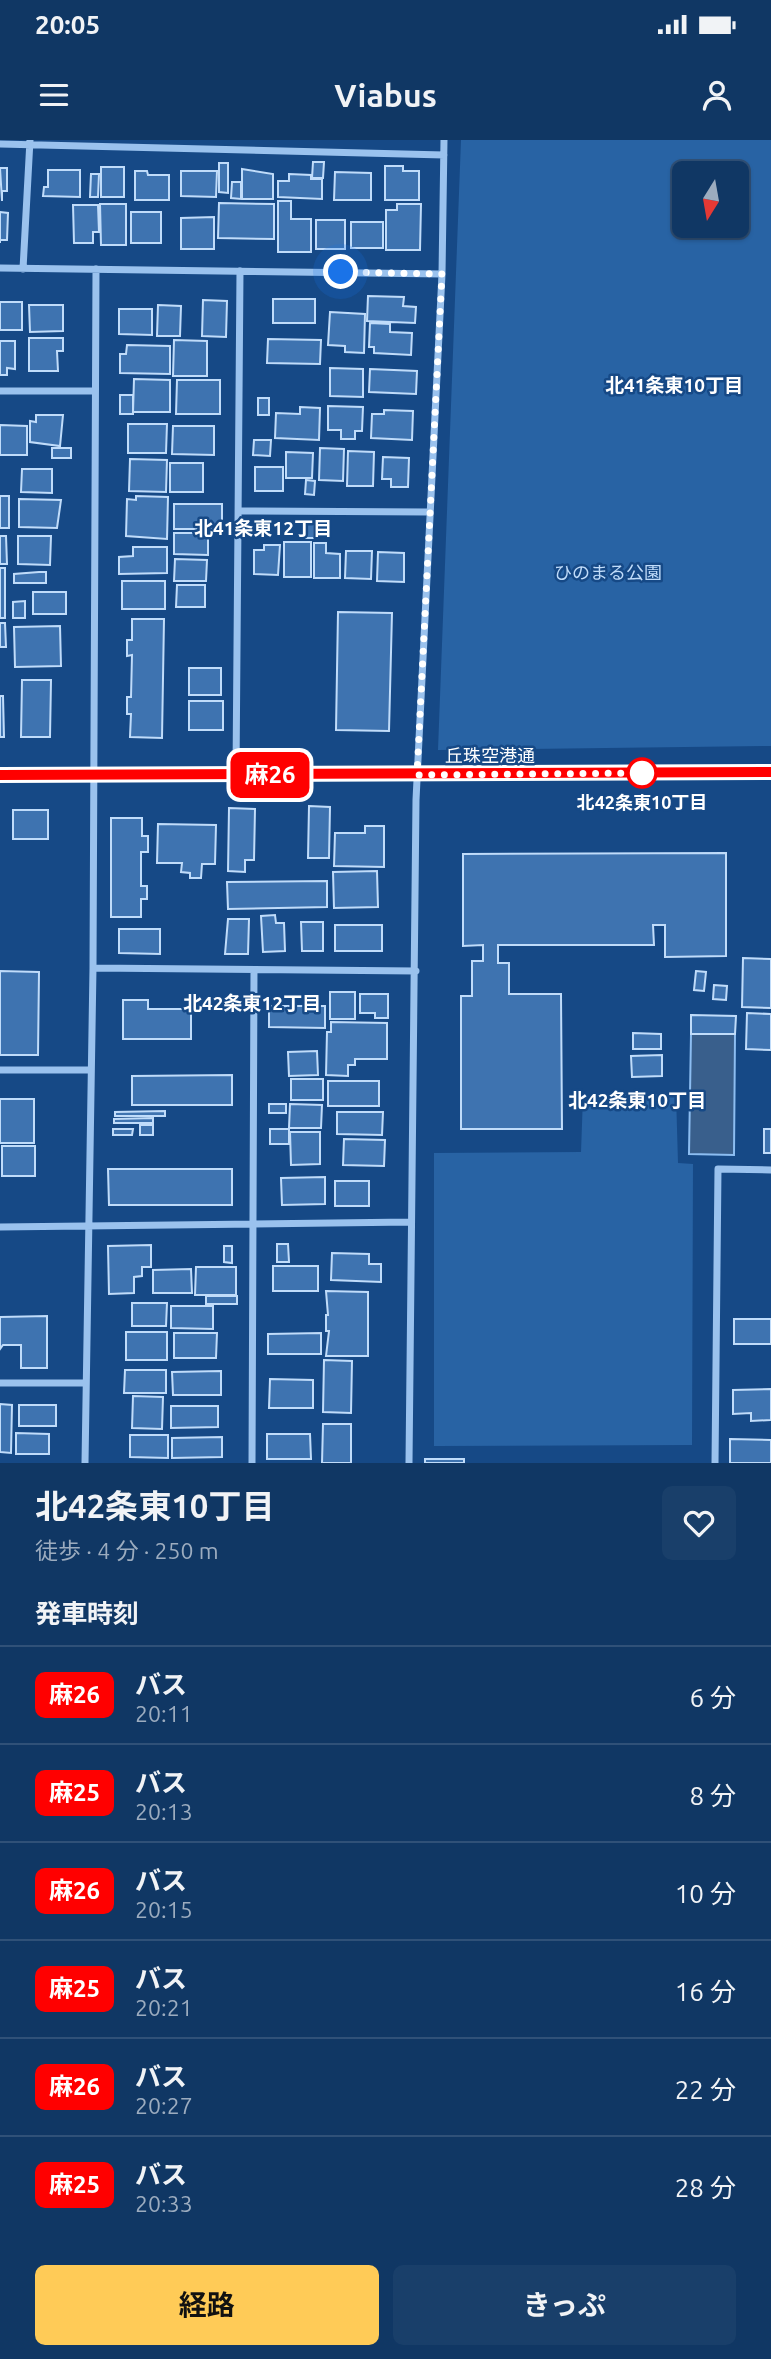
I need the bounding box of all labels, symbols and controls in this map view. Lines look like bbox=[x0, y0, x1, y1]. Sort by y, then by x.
text: 20:05 bbox=[35, 10, 100, 39]
icon: menu bbox=[35, 76, 73, 114]
icon: person bbox=[698, 76, 736, 114]
text: Viabus bbox=[334, 77, 437, 113]
north arrow bbox=[672, 161, 749, 238]
map controls bbox=[672, 161, 749, 238]
your location bbox=[323, 254, 358, 289]
district label: 北41条東10丁目 bbox=[605, 374, 743, 396]
district label: 北41条東12丁目 bbox=[194, 517, 332, 539]
park label: ひのまる公園 bbox=[554, 562, 662, 582]
street label: 丘珠空港通 bbox=[445, 745, 535, 765]
line badge: 麻26 bbox=[230, 752, 310, 798]
marker: 北42条東10丁目 bbox=[627, 758, 657, 788]
text: 麻26 bbox=[244, 761, 296, 788]
place label: 北42条東10丁目 bbox=[577, 792, 707, 812]
district label: 北42条東12丁目 bbox=[183, 992, 321, 1014]
district label: 北42条東10丁目 bbox=[568, 1089, 706, 1111]
button: heart bbox=[662, 1486, 736, 1560]
text: 北42条東10丁目 bbox=[35, 1487, 274, 1524]
text: 徒歩 · 4 分 · 250 m bbox=[35, 1538, 219, 1563]
text: 発車時刻 bbox=[35, 1599, 139, 1628]
text: バス bbox=[135, 1670, 187, 1699]
text: 麻26 bbox=[49, 1681, 100, 1708]
text: 6 分 bbox=[689, 1683, 736, 1712]
text: 20:11 bbox=[135, 1701, 193, 1726]
text: バス bbox=[135, 1768, 187, 1797]
text: 麻25 bbox=[49, 1779, 100, 1806]
text: 8 分 bbox=[689, 1781, 736, 1810]
text: 20:13 bbox=[135, 1799, 193, 1824]
text: バス bbox=[135, 1866, 187, 1895]
text: 麻26 bbox=[49, 1877, 100, 1904]
text: 10 分 bbox=[675, 1879, 736, 1908]
text: 20:15 bbox=[135, 1897, 193, 1922]
text: バス bbox=[135, 1964, 187, 1993]
text: 麻25 bbox=[49, 1975, 100, 2002]
text: 16 分 bbox=[675, 1977, 736, 2006]
text: 20:21 bbox=[135, 1995, 193, 2020]
text: バス bbox=[135, 2062, 187, 2091]
text: 麻26 bbox=[49, 2073, 100, 2100]
text: 22 分 bbox=[675, 2075, 736, 2104]
text: 20:27 bbox=[135, 2093, 193, 2118]
text: バス bbox=[135, 2160, 187, 2189]
text: 麻25 bbox=[49, 2171, 100, 2198]
text: 28 分 bbox=[675, 2173, 736, 2202]
text: 20:33 bbox=[135, 2191, 193, 2216]
button: 経路 bbox=[35, 2265, 379, 2345]
button: きっぷ bbox=[393, 2265, 736, 2345]

